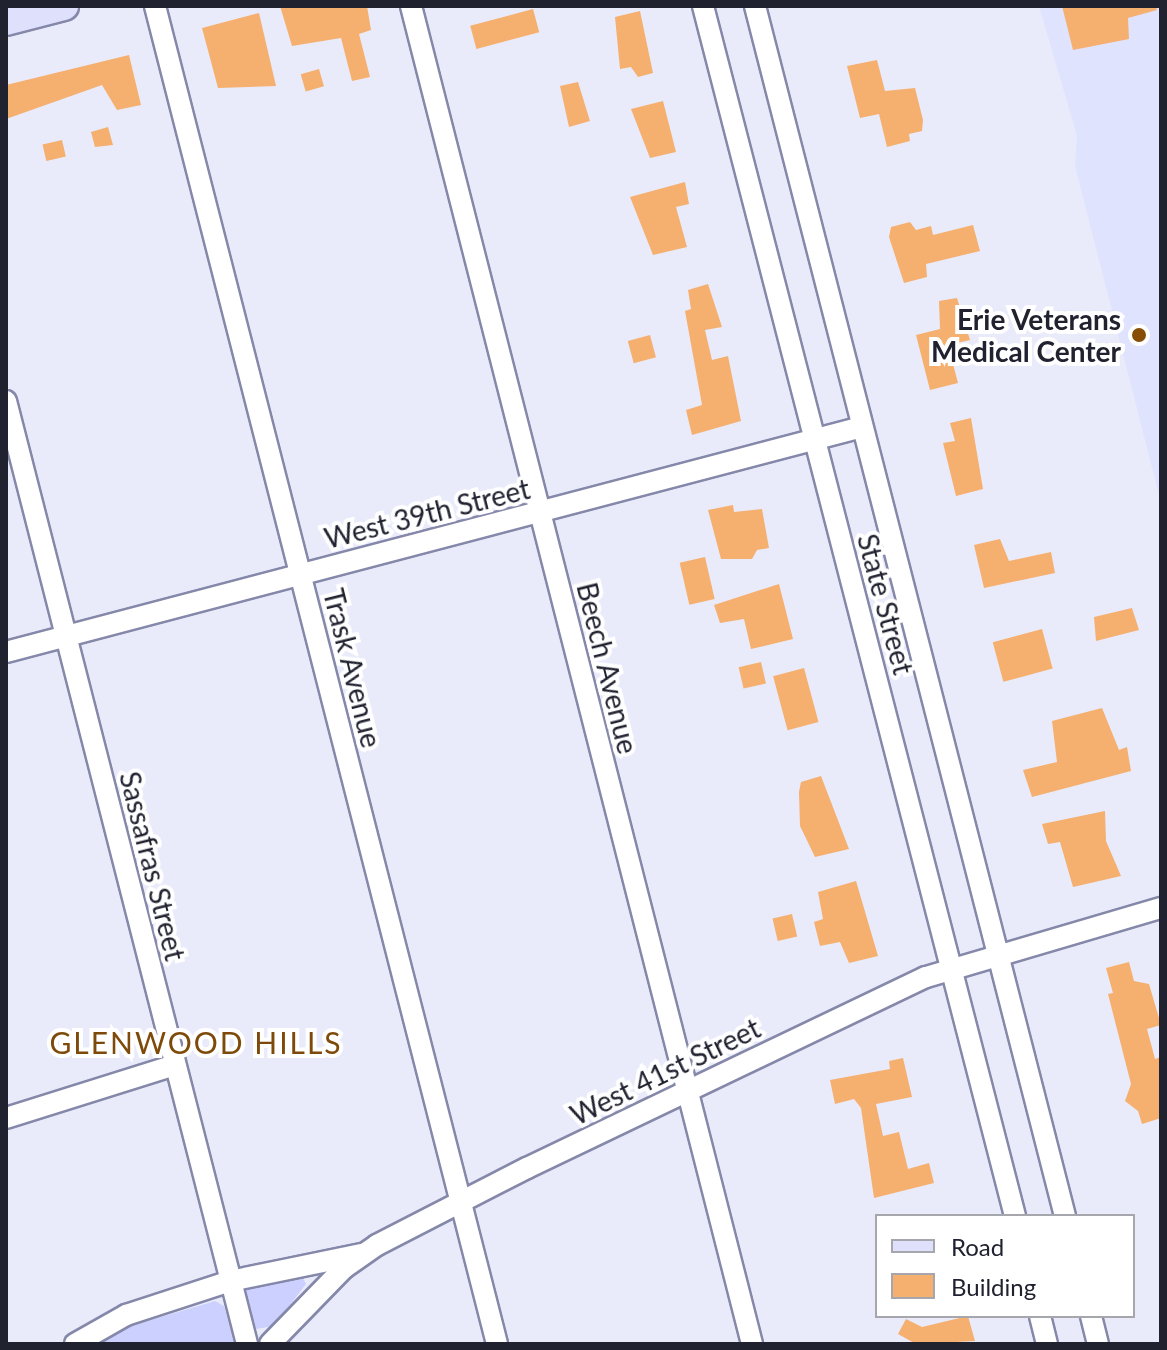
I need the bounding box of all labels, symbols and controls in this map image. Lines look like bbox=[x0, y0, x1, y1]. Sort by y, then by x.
place label: Erie Veterans Medical Center bbox=[931, 302, 1121, 368]
marker: Erie Veterans Medical Center bbox=[1128, 324, 1150, 346]
street label: West 39th Street bbox=[321, 471, 533, 555]
street label: State Street bbox=[851, 530, 921, 678]
street label: Beech Avenue bbox=[570, 578, 646, 758]
street label: Trask Avenue bbox=[317, 585, 389, 751]
street label: Sassafras Street bbox=[113, 768, 193, 964]
street label: West 41st Street bbox=[565, 1011, 765, 1131]
district label: GLENWOOD HILLS bbox=[49, 1024, 343, 1060]
legend bbox=[875, 1214, 1135, 1318]
text: Road bbox=[951, 1232, 1004, 1261]
text: Building bbox=[951, 1272, 1036, 1301]

